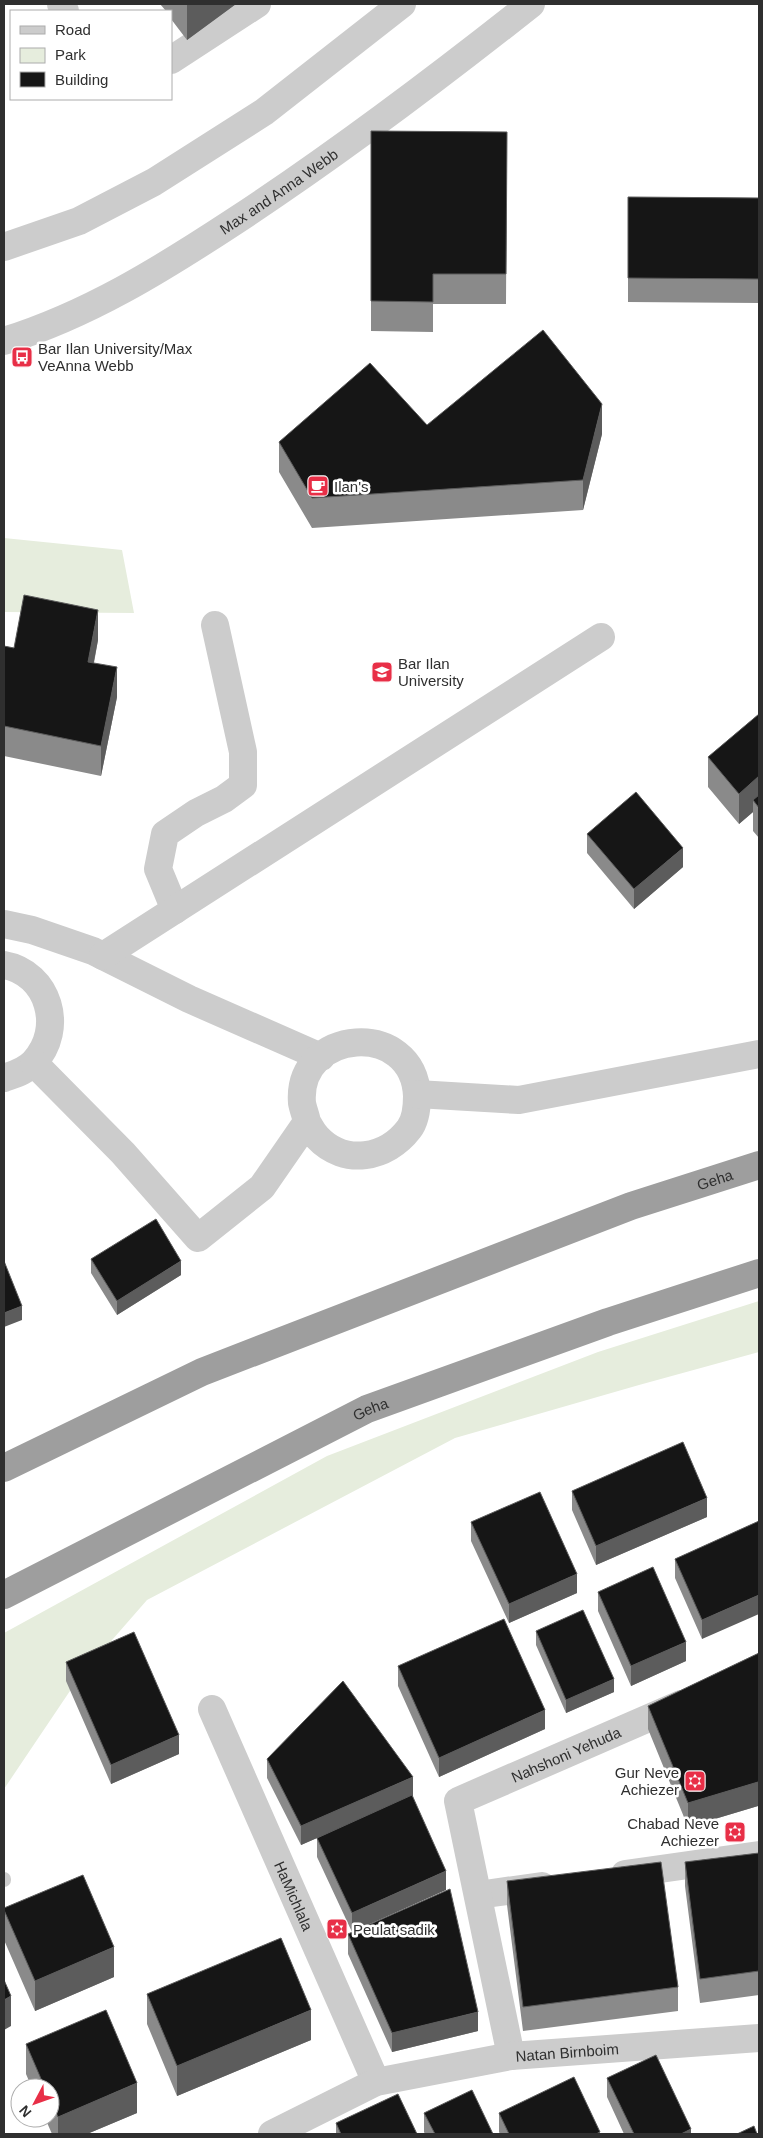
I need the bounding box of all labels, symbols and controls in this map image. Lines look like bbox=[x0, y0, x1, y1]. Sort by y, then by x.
legend bbox=[10, 10, 172, 100]
text: Road bbox=[55, 21, 91, 38]
text: Park bbox=[55, 46, 86, 63]
text: Building bbox=[55, 71, 108, 88]
street label: Max and Anna Webb bbox=[216, 145, 341, 237]
place label: Bar Ilan University/Max VeAnna Webb bbox=[38, 340, 193, 374]
bus stop icon: Bar Ilan University/Max VeAnna Webb bbox=[10, 345, 34, 369]
cafe icon: Ilan's bbox=[306, 474, 330, 498]
place label: Ilan's bbox=[334, 478, 369, 495]
place label: Bar Ilan University bbox=[398, 655, 464, 689]
school or university icon: Bar Ilan University bbox=[370, 660, 394, 684]
street label: Geha bbox=[695, 1165, 735, 1193]
street label: Geha bbox=[350, 1393, 391, 1424]
street label: Nahshoni Yehuda bbox=[508, 1723, 624, 1785]
place label: Gur Neve Achiezer bbox=[615, 1764, 679, 1798]
synagogue icon: Gur Neve Achiezer bbox=[683, 1769, 707, 1793]
place label: Chabad Neve Achiezer bbox=[627, 1815, 719, 1849]
synagogue icon: Chabad Neve Achiezer bbox=[723, 1820, 747, 1844]
street label: HaMichlala bbox=[271, 1858, 317, 1934]
synagogue icon: Peulat sadik bbox=[325, 1917, 349, 1941]
place label: Peulat sadik bbox=[353, 1921, 435, 1938]
street label: Natan Birnboim bbox=[515, 2040, 619, 2064]
north arrow bbox=[10, 2078, 60, 2128]
text: N bbox=[16, 2102, 35, 2121]

